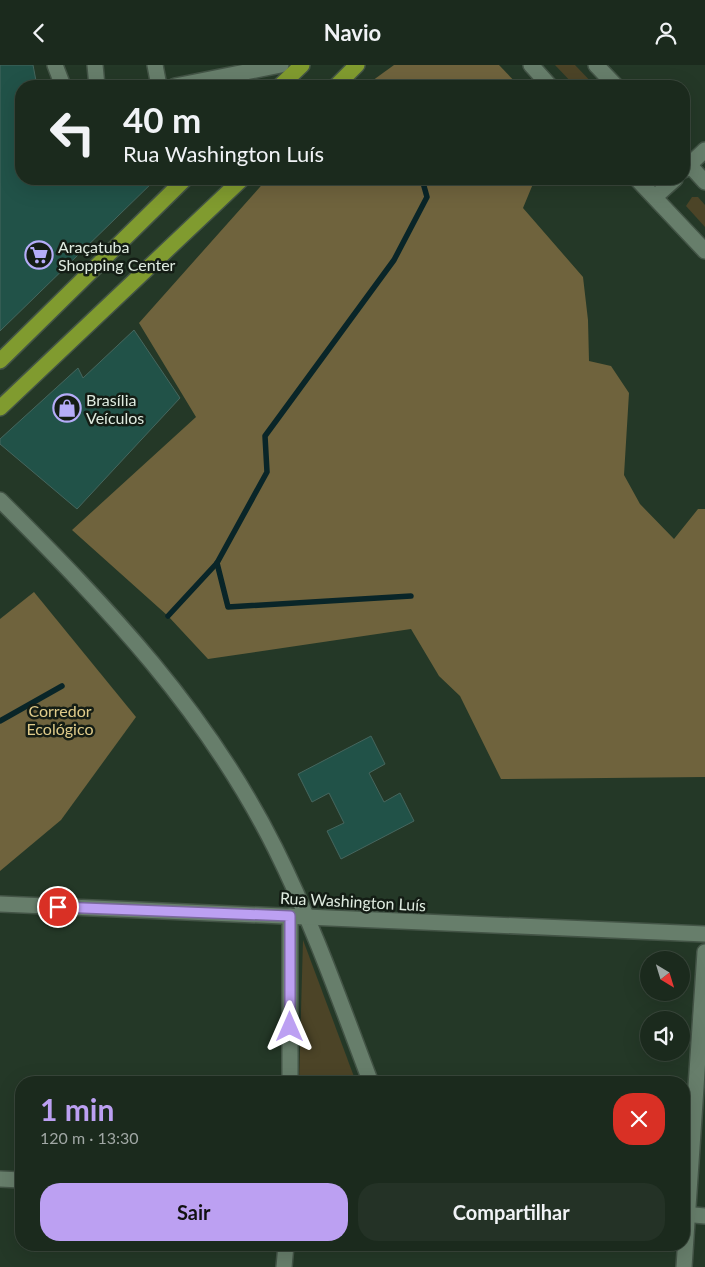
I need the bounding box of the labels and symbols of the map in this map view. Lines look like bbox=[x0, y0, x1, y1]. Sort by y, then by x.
place label: Araçatuba Shopping Center bbox=[58, 237, 176, 274]
supermarket icon: Araçatuba Shopping Center bbox=[24, 240, 54, 270]
place label: Brasília Veículos bbox=[86, 390, 144, 427]
shop icon: Brasília Veículos bbox=[52, 393, 82, 423]
park label: Corredor Ecológico bbox=[27, 701, 93, 738]
pin bbox=[37, 886, 79, 928]
street label: Rua Washington Luís bbox=[279, 888, 427, 914]
north arrow bbox=[640, 951, 690, 1001]
position arrow bbox=[263, 1000, 315, 1052]

